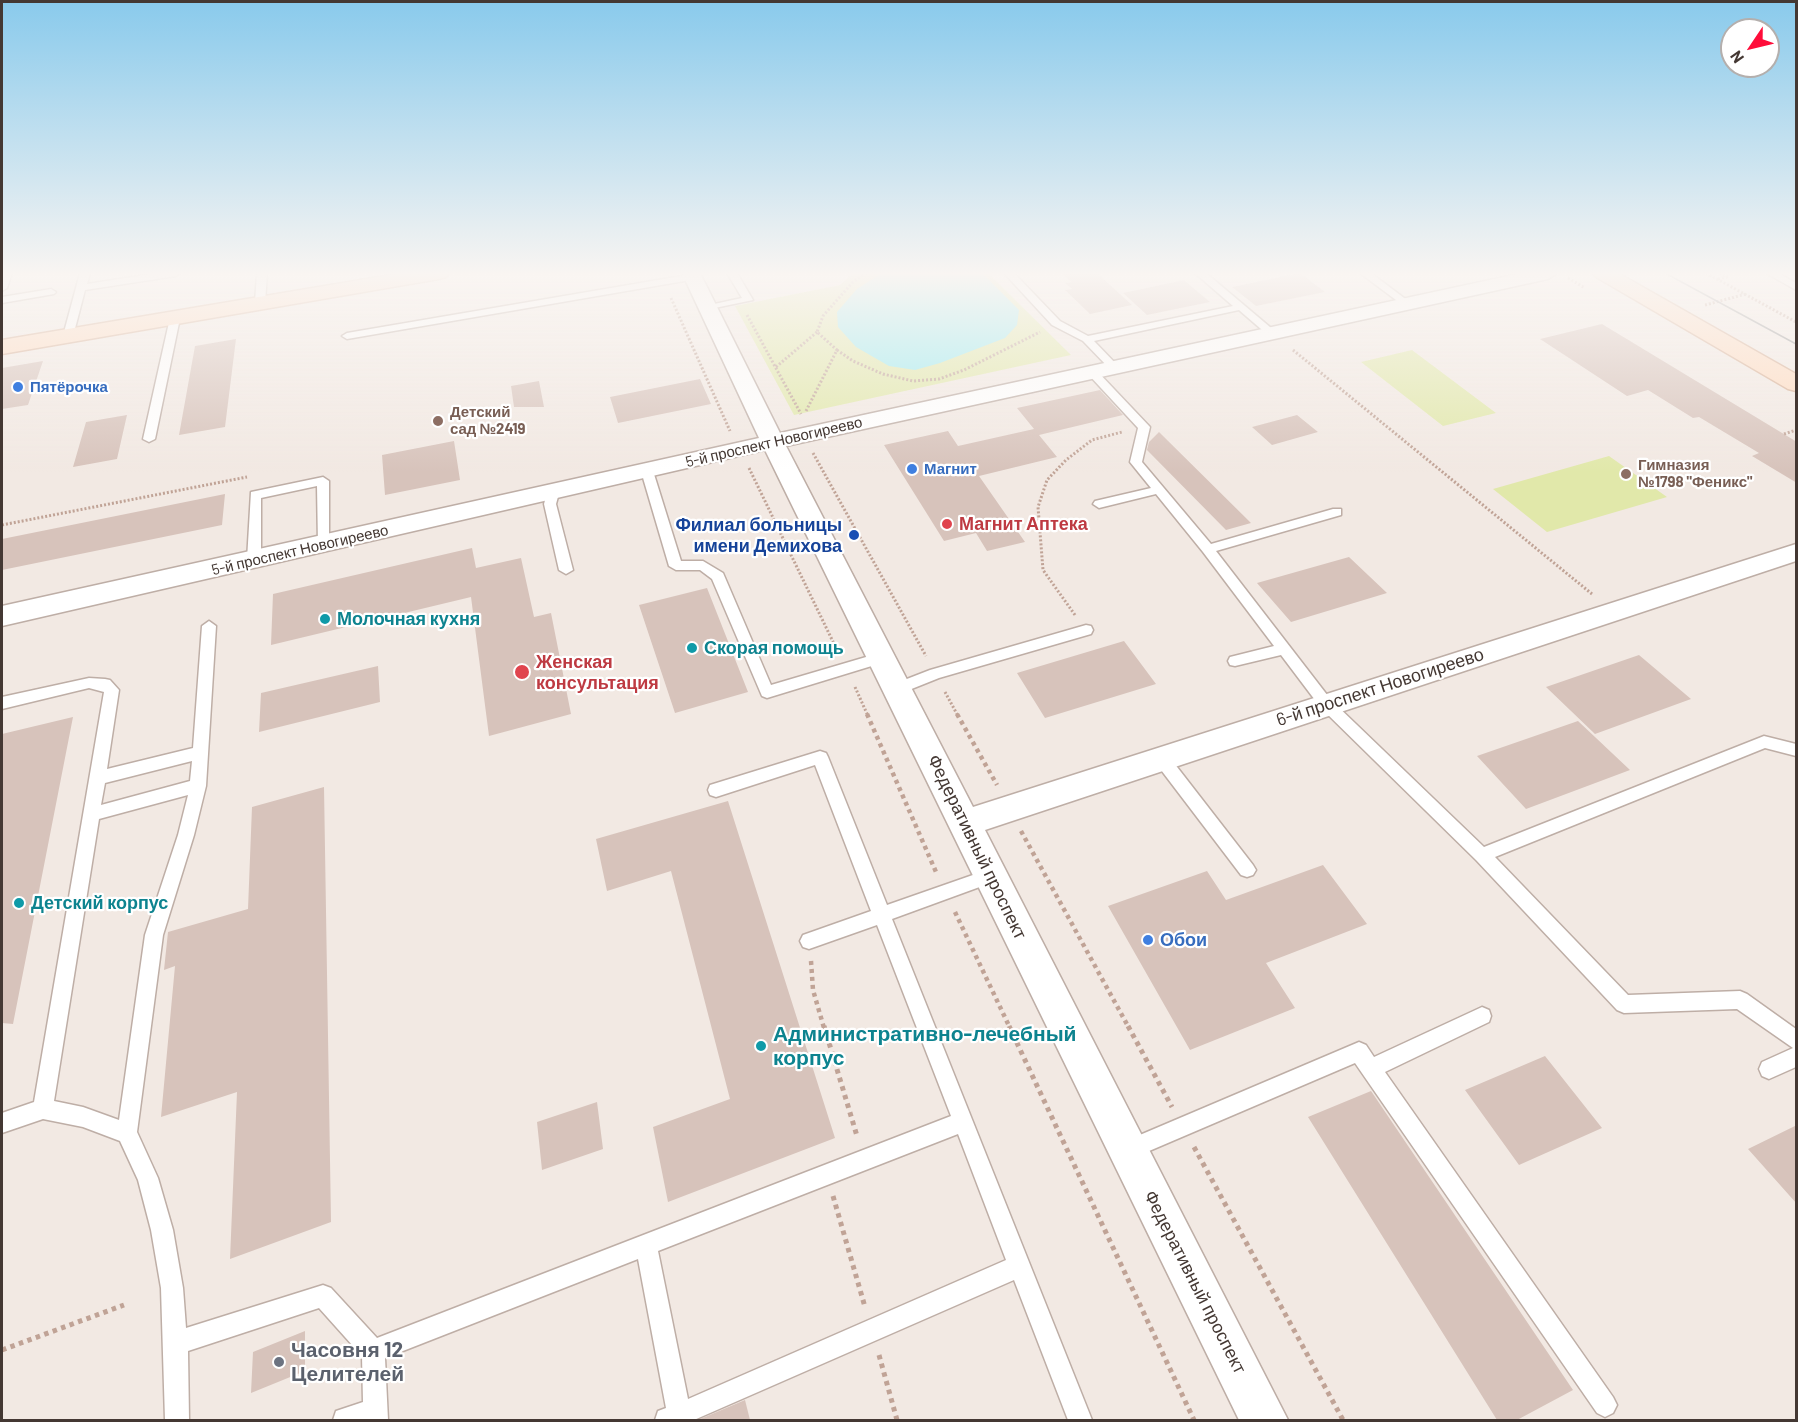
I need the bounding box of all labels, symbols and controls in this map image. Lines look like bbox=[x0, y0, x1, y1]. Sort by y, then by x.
north arrow bbox=[1720, 18, 1780, 78]
text: N bbox=[1726, 48, 1747, 67]
place label: Пятёрочка bbox=[30, 378, 108, 396]
marker: Пятёрочка bbox=[11, 380, 25, 394]
place label: Детский сад №2419 bbox=[450, 403, 525, 438]
street label: 5-й проспект Новогиреево bbox=[684, 413, 864, 471]
marker: Детский сад №2419 bbox=[431, 414, 445, 428]
place label: Гимназия №1798 "Феникс" bbox=[1638, 456, 1752, 491]
place label: Магнит bbox=[924, 460, 977, 478]
marker: Магнит bbox=[905, 462, 919, 476]
marker: Гимназия №1798 "Феникс" bbox=[1619, 467, 1633, 481]
place label: Магнит Аптека bbox=[959, 513, 1088, 535]
place label: Филиал больницы имени Демихова bbox=[675, 514, 842, 556]
marker: Магнит Аптека bbox=[940, 517, 954, 531]
street label: 5-й проспект Новогиреево bbox=[210, 521, 390, 579]
marker: Филиал больницы имени Демихова bbox=[847, 528, 861, 542]
place label: Молочная кухня bbox=[337, 608, 480, 630]
marker: Молочная кухня bbox=[318, 612, 332, 626]
place label: Скорая помощь bbox=[704, 637, 844, 659]
marker: Скорая помощь bbox=[685, 641, 699, 655]
street label: 6-й проспект Новогиреево bbox=[1274, 643, 1486, 731]
place label: Женская консультация bbox=[536, 651, 659, 694]
marker: Женская консультация bbox=[513, 663, 531, 681]
street label: Федеративный проспект bbox=[923, 751, 1031, 943]
place label: Детский корпус bbox=[31, 892, 168, 914]
marker: Детский корпус bbox=[12, 896, 26, 910]
place label: Обои bbox=[1160, 929, 1207, 951]
marker: Обои bbox=[1141, 933, 1155, 947]
place label: Административно-лечебный корпус bbox=[773, 1021, 1077, 1071]
marker: Административно-лечебный корпус bbox=[754, 1039, 768, 1053]
street label: Федеративный проспект bbox=[1139, 1187, 1251, 1377]
place label: Часовня 12 Целителей bbox=[291, 1337, 404, 1387]
marker: Часовня 12 Целителей bbox=[272, 1355, 286, 1369]

